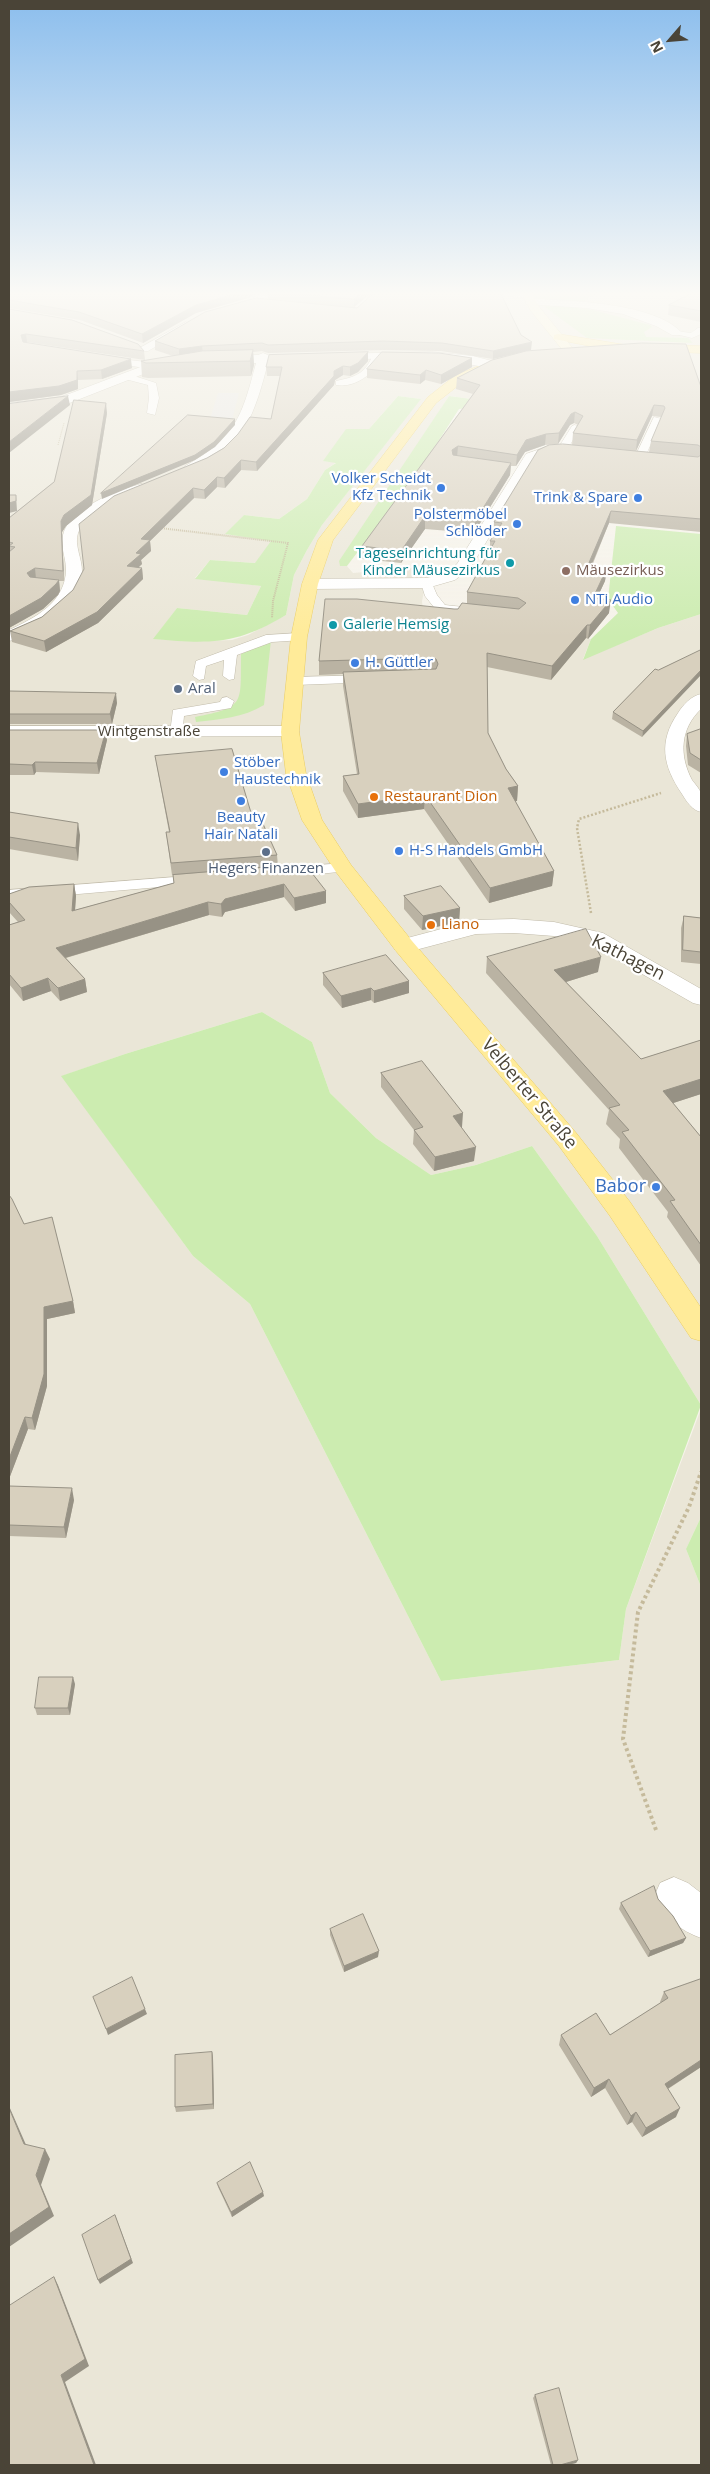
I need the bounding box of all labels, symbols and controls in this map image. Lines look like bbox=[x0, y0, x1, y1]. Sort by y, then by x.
north arrow bbox=[645, 15, 695, 65]
text: N bbox=[645, 38, 667, 56]
place label: Volker Scheidt Kfz Technik bbox=[332, 470, 431, 505]
marker: Volker Scheidt Kfz Technik bbox=[435, 482, 447, 494]
place label: Trink & Spare bbox=[534, 489, 628, 507]
marker: Trink & Spare bbox=[632, 492, 644, 504]
place label: Polstermöbel Schlöder bbox=[414, 506, 507, 541]
marker: Polstermöbel Schlöder bbox=[511, 518, 523, 530]
place label: Tageseinrichtung für Kinder Mäusezirkus bbox=[356, 545, 500, 580]
marker: Tageseinrichtung für Kinder Mäusezirkus bbox=[504, 557, 516, 569]
place label: Mäusezirkus bbox=[576, 562, 664, 580]
marker: Mäusezirkus bbox=[560, 565, 572, 577]
place label: NTi Audio bbox=[585, 591, 653, 609]
marker: NTi Audio bbox=[569, 594, 581, 606]
place label: Galerie Hemsig bbox=[343, 616, 449, 634]
marker: Galerie Hemsig bbox=[327, 619, 339, 631]
place label: H. Güttler bbox=[365, 654, 433, 672]
marker: H. Güttler bbox=[349, 657, 361, 669]
place label: Aral bbox=[188, 680, 216, 698]
marker: Aral bbox=[172, 683, 184, 695]
street label: Wintgenstraße bbox=[98, 723, 200, 741]
place label: Stöber Haustechnik bbox=[234, 754, 321, 789]
marker: Stöber Haustechnik bbox=[218, 766, 230, 778]
place label: Restaurant Dion bbox=[384, 788, 498, 806]
marker: Restaurant Dion bbox=[368, 791, 380, 803]
marker: Beauty Hair Natali bbox=[235, 795, 247, 807]
place label: Beauty Hair Natali bbox=[204, 809, 278, 844]
place label: H-S Handels GmbH bbox=[409, 842, 543, 860]
marker: H-S Handels GmbH bbox=[393, 845, 405, 857]
marker: Hegers Finanzen bbox=[260, 846, 272, 858]
place label: Hegers Finanzen bbox=[208, 860, 324, 878]
place label: Liano bbox=[441, 916, 479, 934]
marker: Liano bbox=[425, 919, 437, 931]
street label: Kathagen bbox=[588, 930, 668, 986]
street label: Velberter Straße bbox=[477, 1034, 581, 1154]
place label: Babor bbox=[595, 1176, 646, 1198]
marker: Babor bbox=[650, 1181, 662, 1193]

